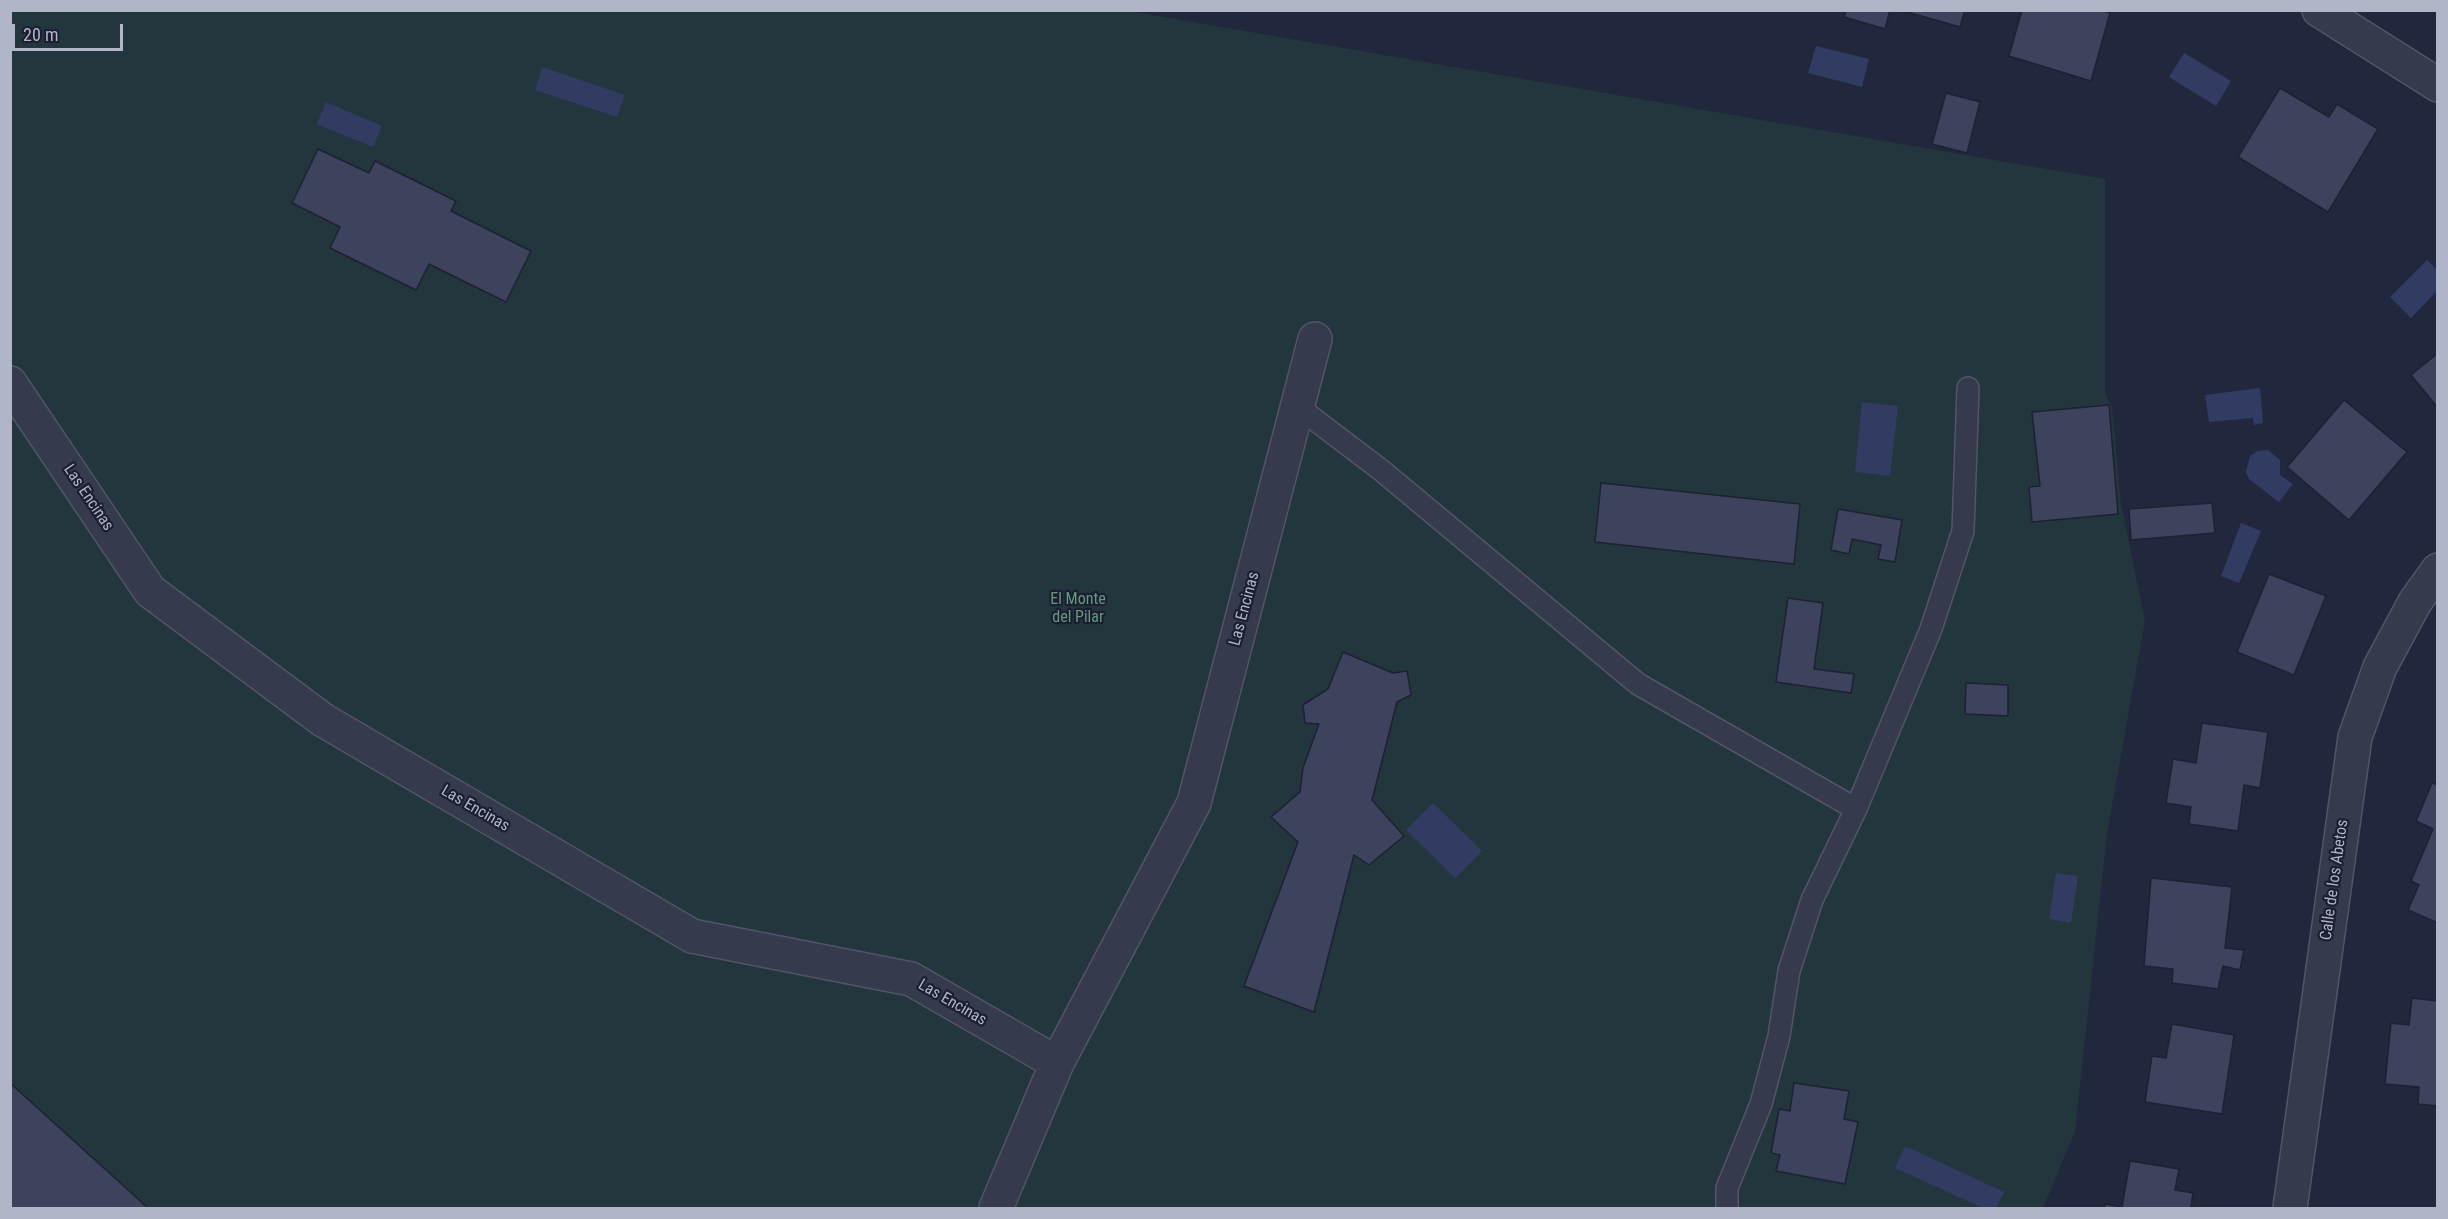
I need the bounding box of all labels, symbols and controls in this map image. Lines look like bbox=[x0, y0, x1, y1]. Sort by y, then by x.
scale bar bbox=[15, 12, 126, 50]
text: 20 m bbox=[23, 24, 58, 45]
street label: Las Encinas bbox=[59, 461, 117, 535]
street label: Las Encinas bbox=[1226, 570, 1264, 648]
park label: El Monte del Pilar bbox=[1050, 590, 1106, 628]
street label: Las Encinas bbox=[437, 782, 513, 836]
street label: Calle de los Abetos bbox=[2317, 818, 2353, 942]
street label: Las Encinas bbox=[914, 976, 990, 1030]

